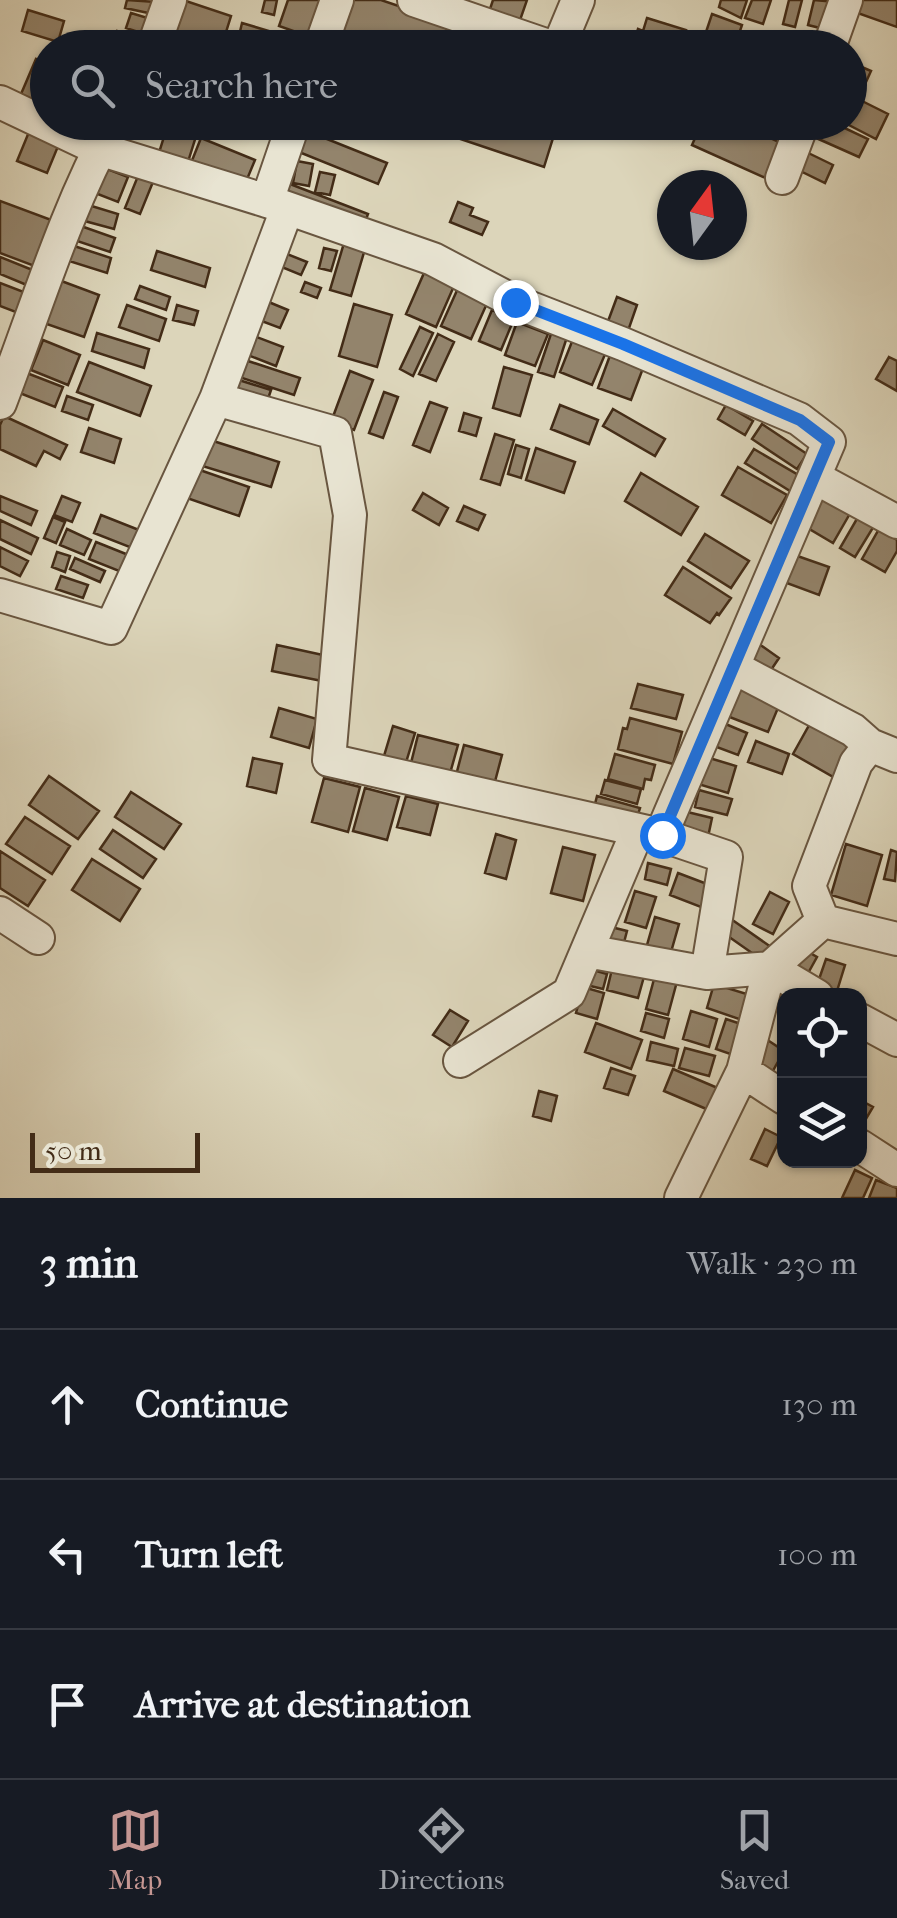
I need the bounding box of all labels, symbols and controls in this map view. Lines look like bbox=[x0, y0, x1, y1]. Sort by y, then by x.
search box bbox=[30, 30, 867, 140]
icon: search bbox=[65, 58, 120, 113]
text: Search here bbox=[145, 63, 338, 108]
north arrow bbox=[657, 170, 747, 260]
route end bbox=[493, 280, 539, 326]
route start bbox=[640, 813, 686, 859]
map controls bbox=[777, 988, 867, 1168]
button: locate bbox=[777, 988, 867, 1078]
button: layers bbox=[777, 1078, 867, 1168]
scale bar bbox=[30, 1128, 200, 1172]
text: 50 m bbox=[45, 1134, 102, 1167]
text: 3 min bbox=[40, 1239, 138, 1288]
text: Walk · 230 m bbox=[687, 1245, 857, 1282]
icon: ahead bbox=[40, 1377, 95, 1432]
text: Continue bbox=[135, 1382, 288, 1427]
text: 130 m bbox=[781, 1386, 857, 1423]
icon: left bbox=[40, 1527, 95, 1582]
text: Turn left bbox=[135, 1532, 283, 1577]
text: 100 m bbox=[777, 1536, 857, 1573]
icon: arrive bbox=[40, 1677, 95, 1732]
text: Arrive at destination bbox=[135, 1682, 471, 1727]
tab: Map bbox=[108, 1803, 163, 1896]
tab: Directions bbox=[378, 1803, 504, 1896]
tab: Saved bbox=[720, 1803, 789, 1896]

